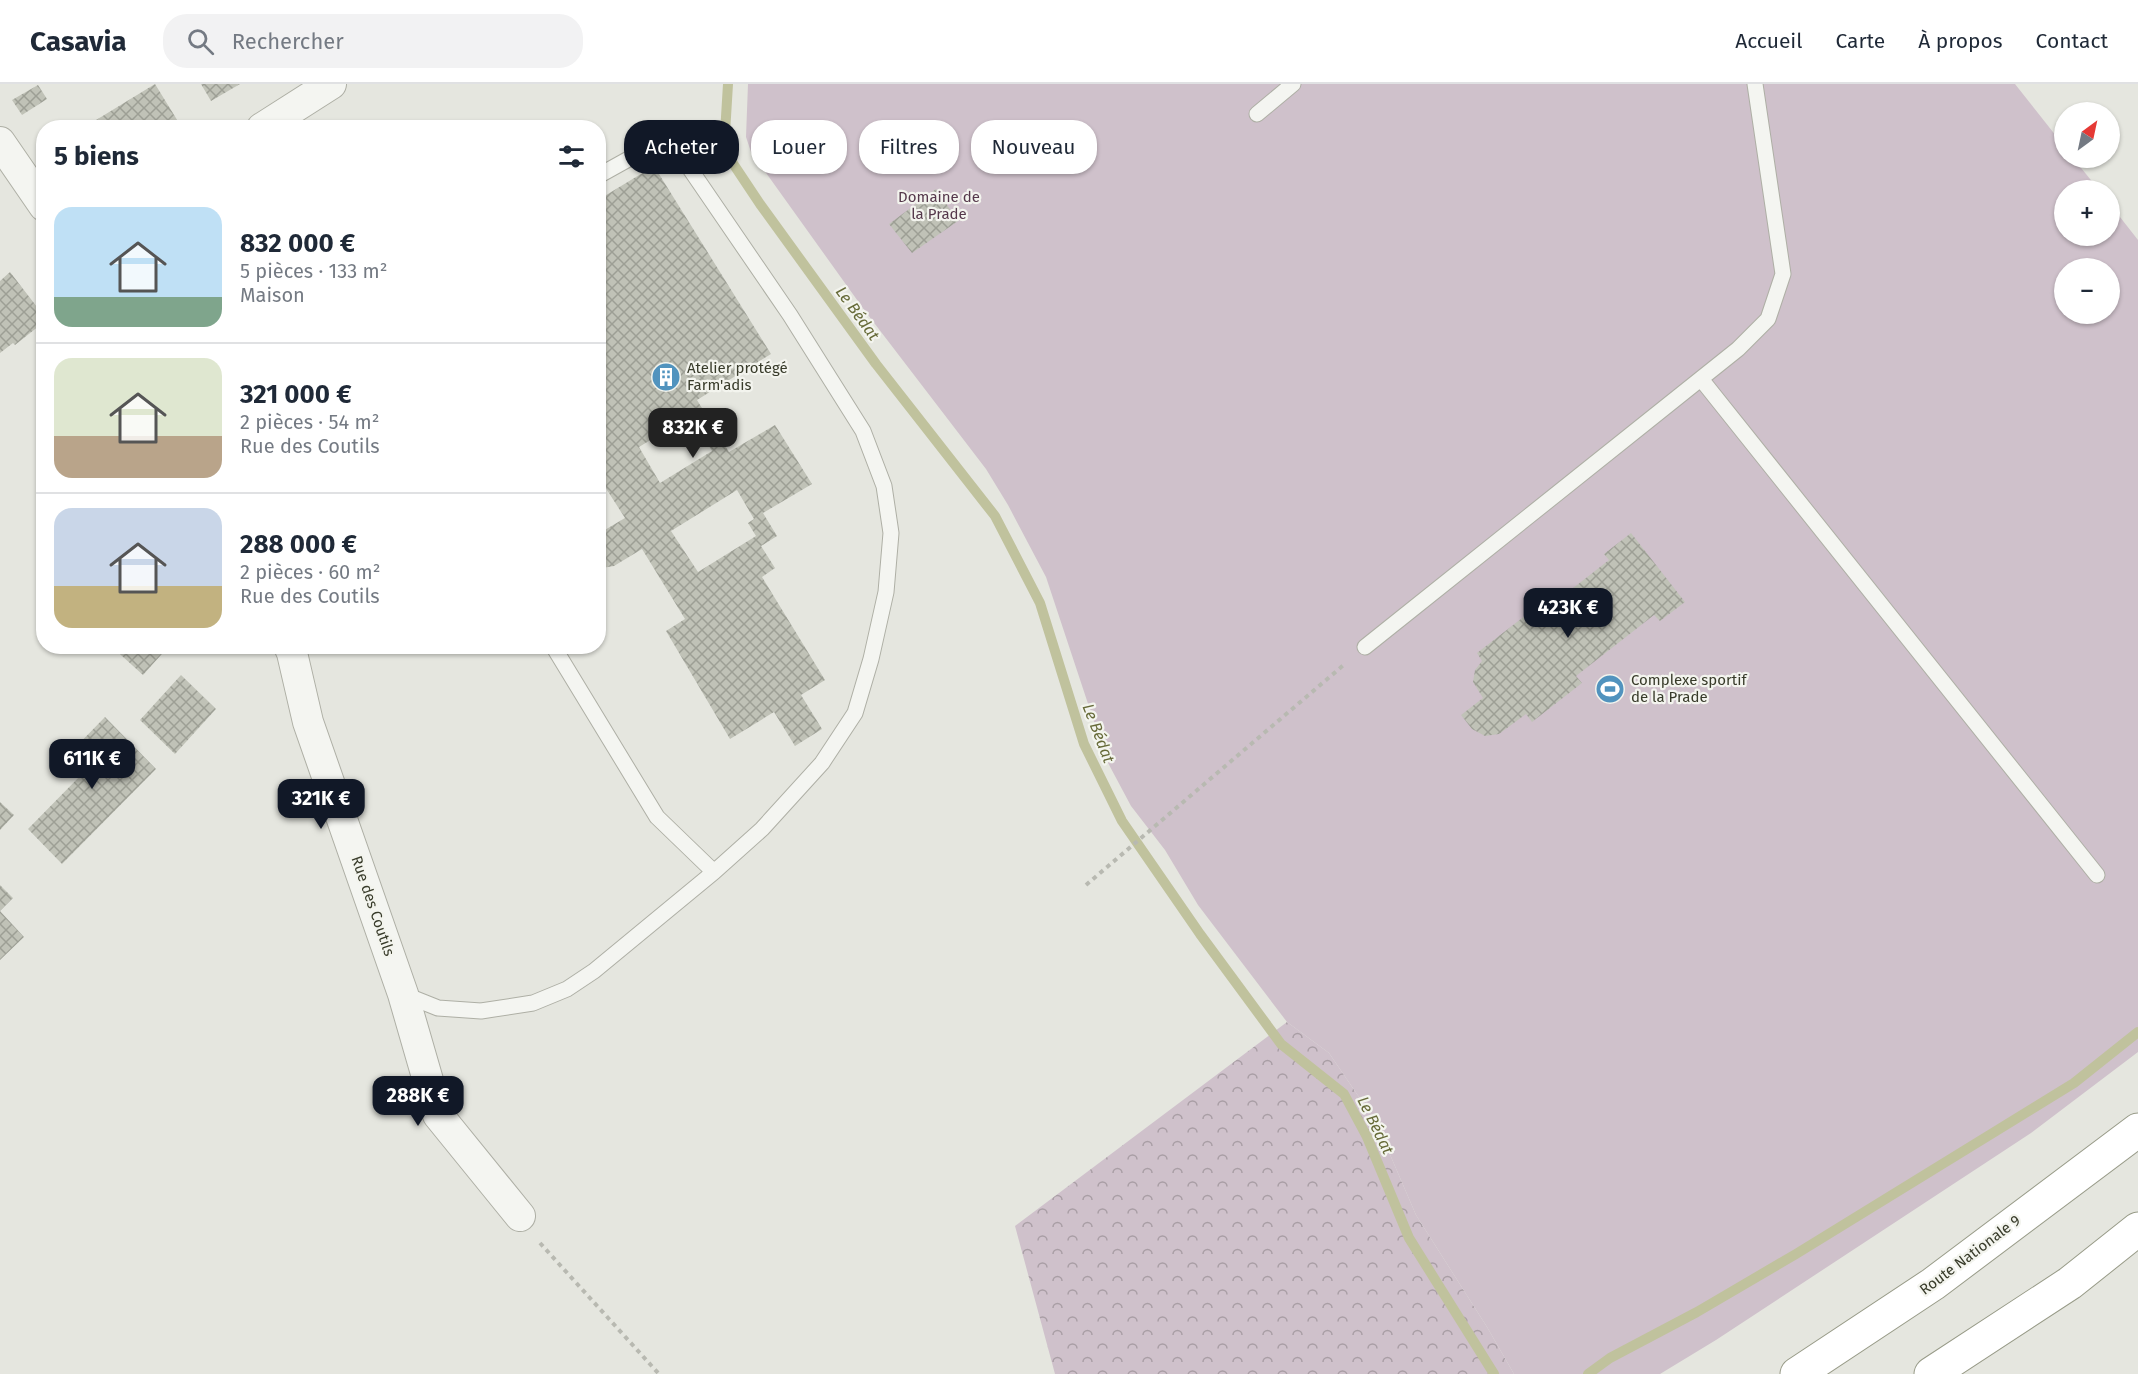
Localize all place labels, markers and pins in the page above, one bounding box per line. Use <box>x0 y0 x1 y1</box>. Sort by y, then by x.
place label: Atelier protégé Farm'adis <box>687 359 788 394</box>
building icon: Atelier protégé Farm'adis <box>650 361 682 393</box>
pin: 832K € <box>644 408 742 459</box>
pin: 423K € <box>1519 588 1617 639</box>
place label: Complexe sportif de la Prade <box>1631 671 1747 706</box>
sports icon: Complexe sportif de la Prade <box>1594 673 1626 705</box>
pin: 611K € <box>43 739 141 790</box>
pin: 321K € <box>272 779 370 830</box>
pin: 288K € <box>369 1076 467 1127</box>

